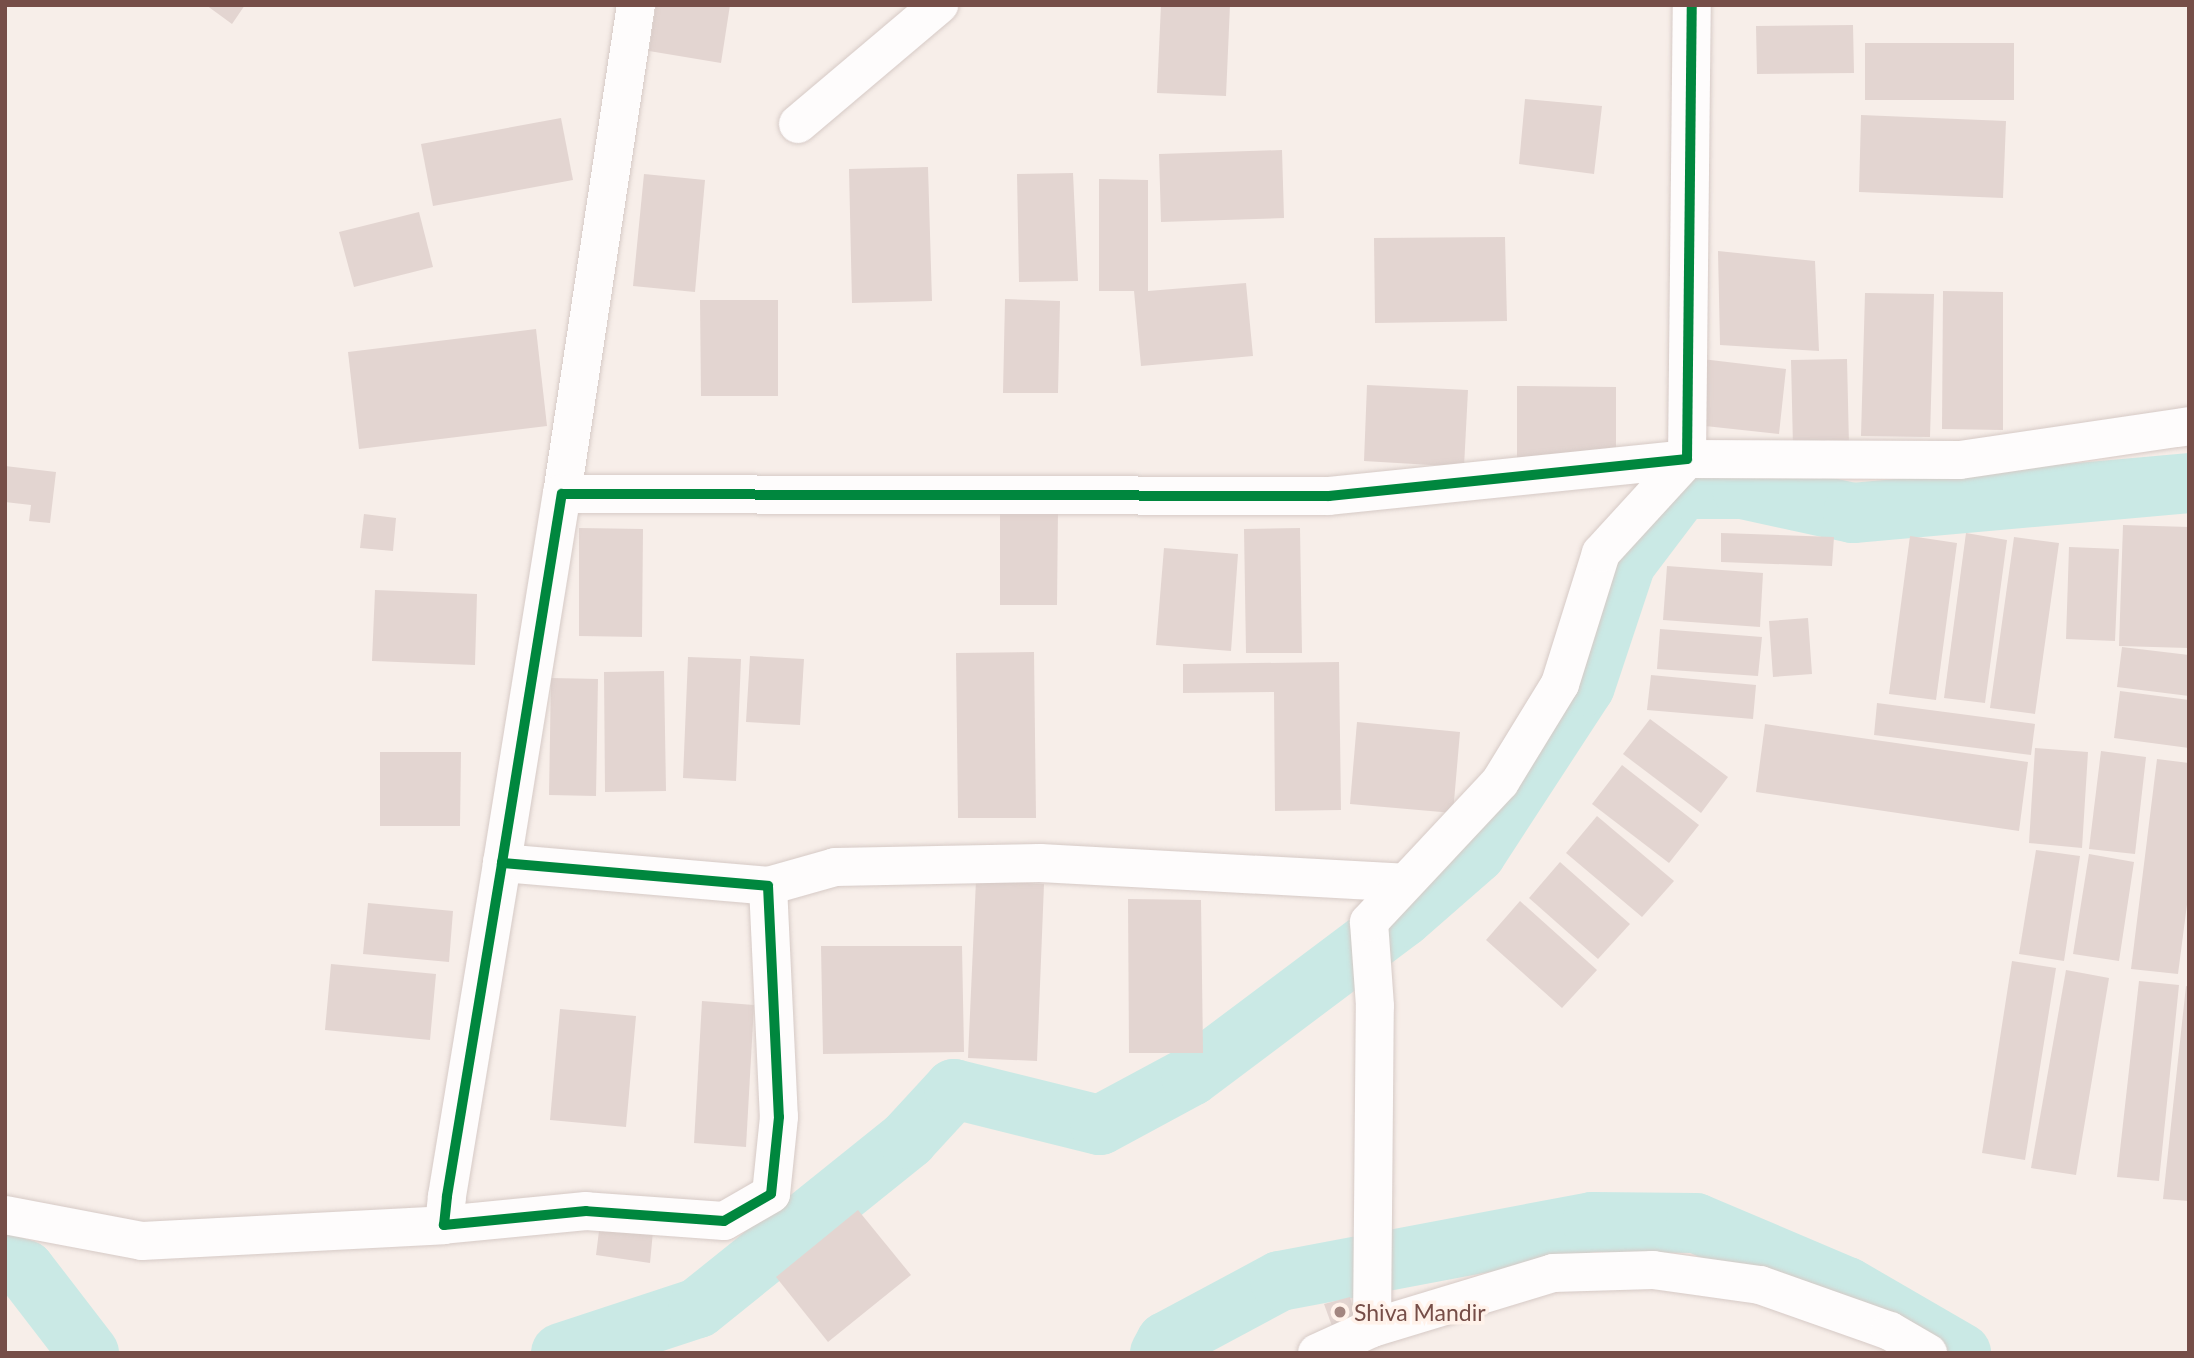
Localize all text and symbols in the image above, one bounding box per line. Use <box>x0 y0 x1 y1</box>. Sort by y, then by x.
place label: Shiva Mandir <box>1354 1298 1486 1326</box>
marker: Shiva Mandir <box>1332 1304 1348 1320</box>

